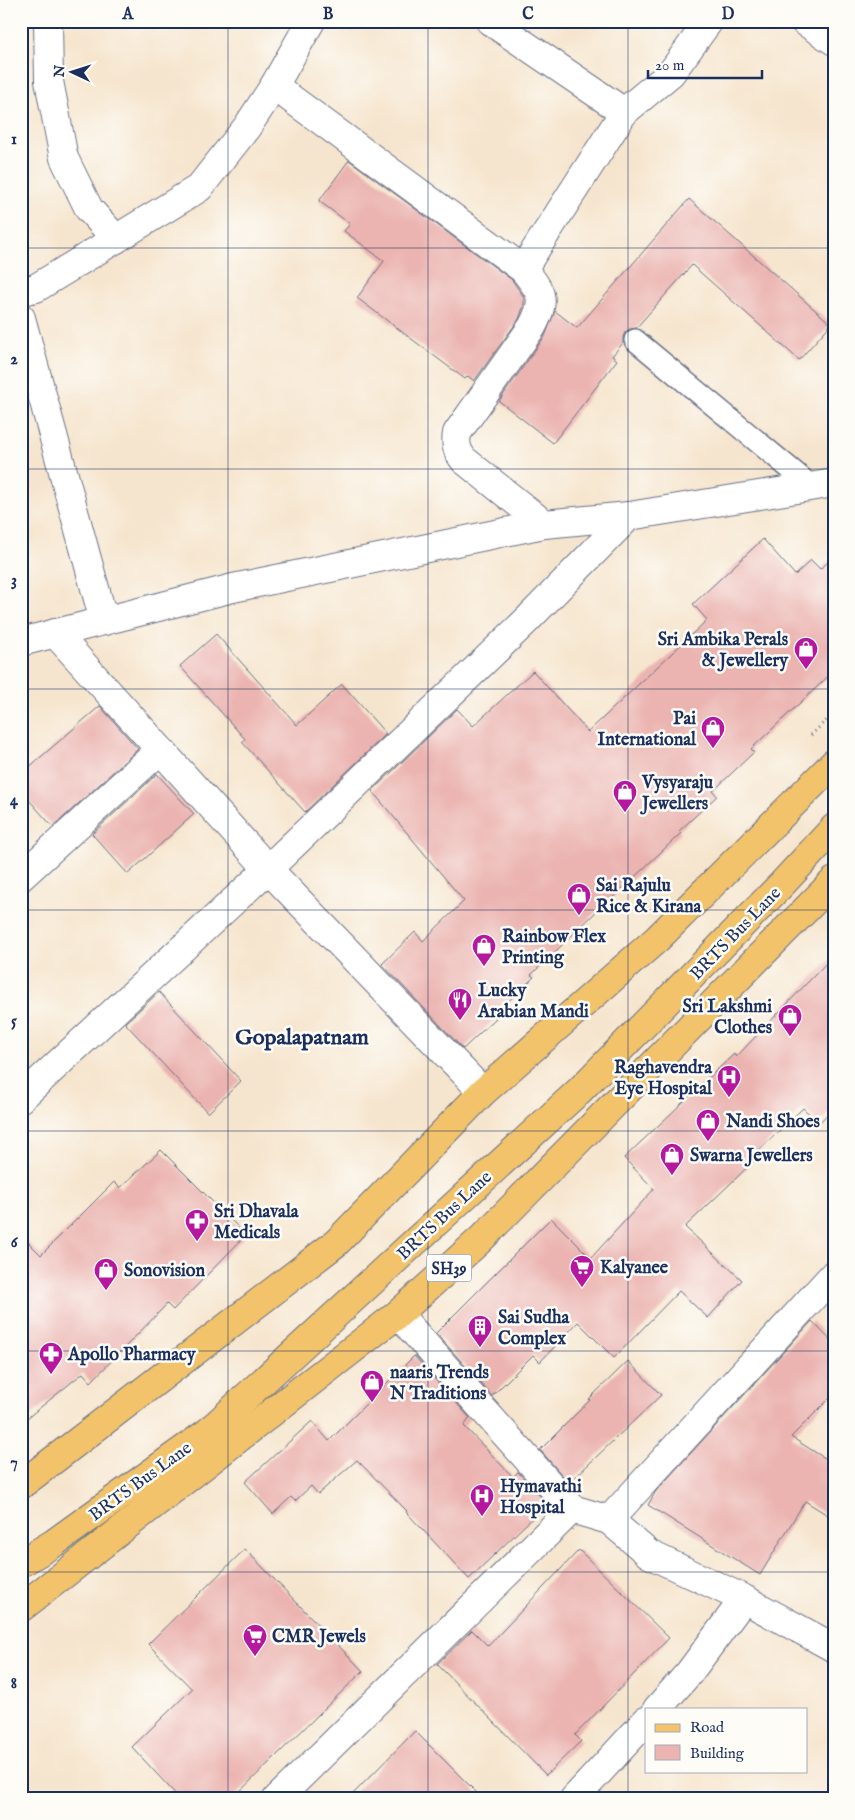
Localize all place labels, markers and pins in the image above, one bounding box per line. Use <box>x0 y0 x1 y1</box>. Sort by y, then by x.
place label: Sri Ambika Perals & Jewellery <box>658 629 789 673</box>
shop icon: Sri Ambika Perals & Jewellery <box>793 636 819 670</box>
place label: Pai International <box>597 708 697 752</box>
shop icon: Pai International <box>700 715 726 749</box>
place label: Vysyaraju Jewellers <box>640 772 714 816</box>
shop icon: Vysyaraju Jewellers <box>612 779 638 813</box>
place label: Sai Rajulu Rice & Kirana <box>596 875 703 919</box>
shop icon: Sai Rajulu Rice & Kirana <box>566 882 592 916</box>
place label: Rainbow Flex Printing <box>502 926 606 970</box>
shop icon: Rainbow Flex Printing <box>471 933 497 967</box>
place label: Lucky Arabian Mandi <box>477 980 589 1024</box>
restaurant icon: Lucky Arabian Mandi <box>447 987 473 1021</box>
place label: Sri Lakshmi Clothes <box>683 996 773 1040</box>
shop icon: Sri Lakshmi Clothes <box>777 1003 803 1037</box>
place label: Raghavendra Eye Hospital <box>614 1057 713 1101</box>
hospital icon: Raghavendra Eye Hospital <box>716 1064 742 1098</box>
shop icon: Nandi Shoes <box>695 1108 721 1142</box>
place label: Nandi Shoes <box>725 1111 820 1134</box>
shop icon: Swarna Jewellers <box>659 1142 685 1176</box>
place label: Swarna Jewellers <box>690 1145 813 1168</box>
place label: Sri Dhavala Medicals <box>214 1201 300 1245</box>
pharmacy icon: Sri Dhavala Medicals <box>184 1208 210 1242</box>
supermarket icon: Kalyanee <box>569 1254 595 1288</box>
shop icon: Sonovision <box>93 1257 119 1291</box>
place label: Kalyanee <box>600 1257 669 1280</box>
place label: Sonovision <box>124 1260 205 1283</box>
place label: Sai Sudha Complex <box>498 1307 570 1351</box>
building icon: Sai Sudha Complex <box>467 1314 493 1348</box>
pharmacy icon: Apollo Pharmacy <box>38 1341 64 1375</box>
place label: Apollo Pharmacy <box>67 1344 197 1367</box>
place label: naaris Trends N Traditions <box>389 1362 490 1406</box>
shop icon: naaris Trends N Traditions <box>359 1369 385 1403</box>
place label: Hymavathi Hospital <box>500 1476 582 1520</box>
hospital icon: Hymavathi Hospital <box>469 1483 495 1517</box>
supermarket icon: CMR Jewels <box>242 1623 268 1657</box>
place label: CMR Jewels <box>272 1626 366 1649</box>

